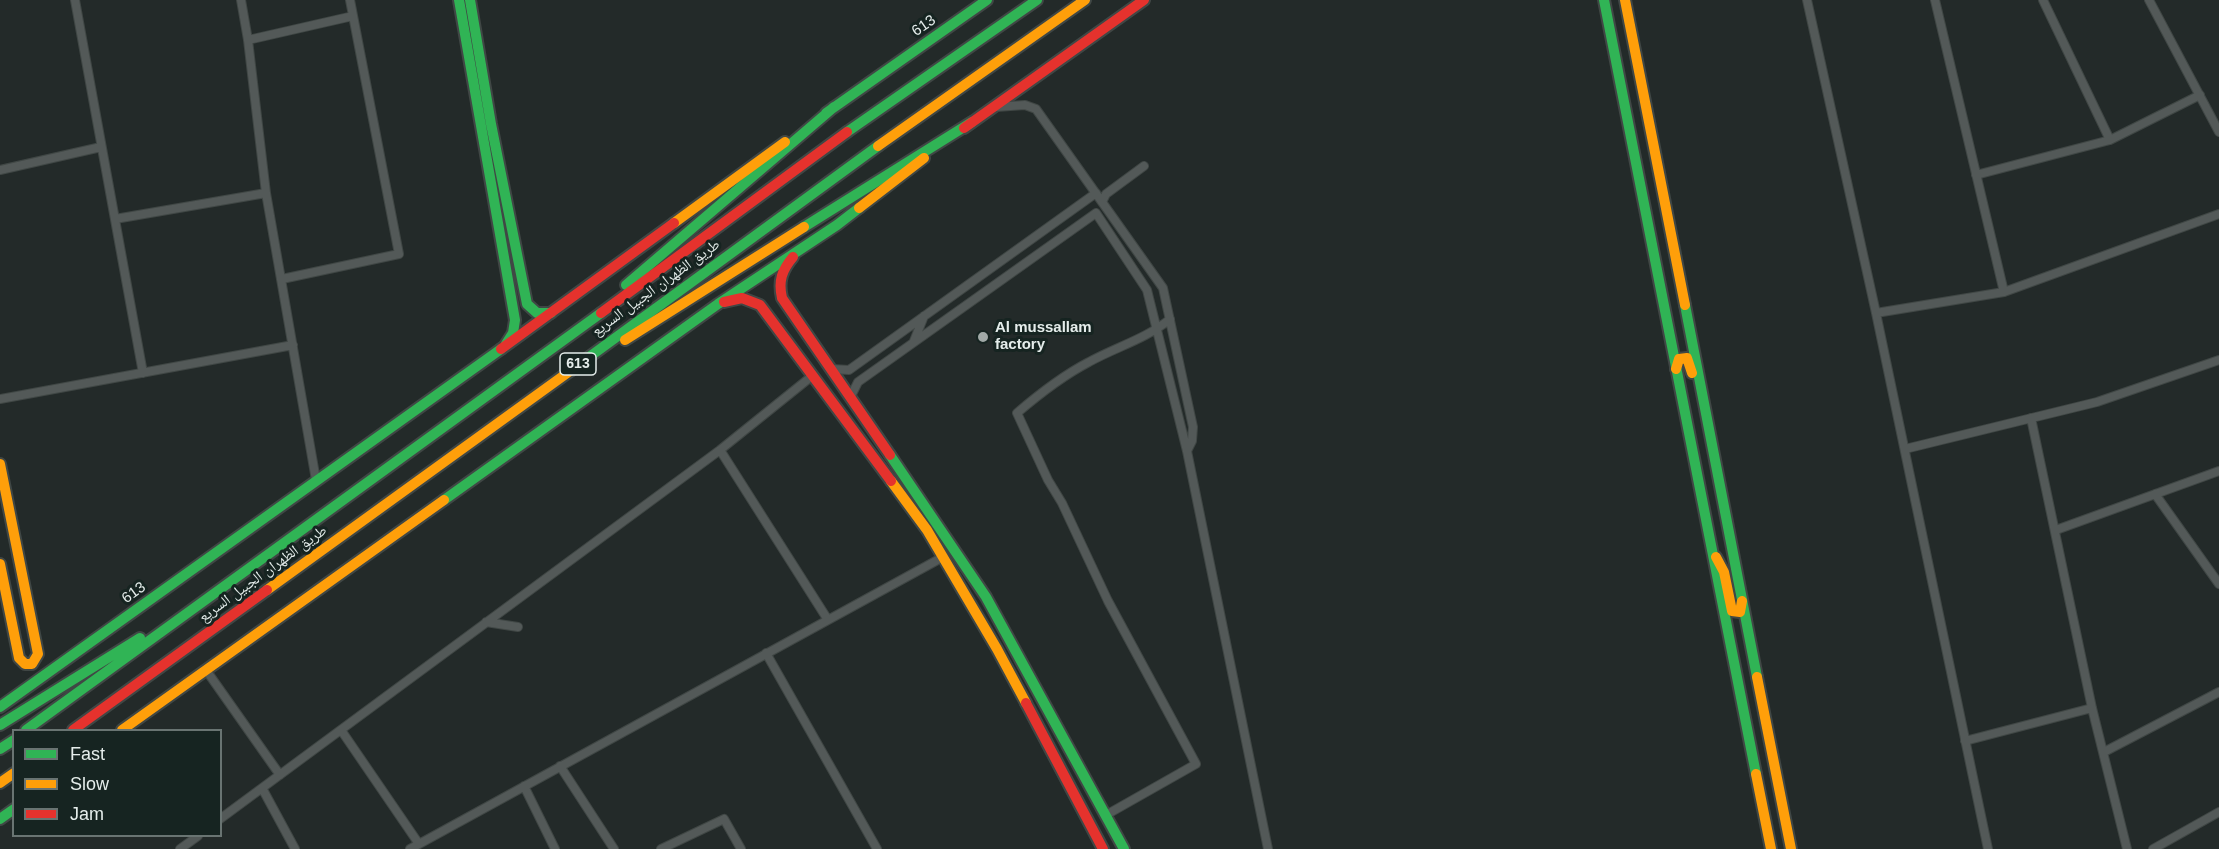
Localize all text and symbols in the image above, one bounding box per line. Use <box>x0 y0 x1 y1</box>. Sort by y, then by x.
street label: 613 <box>909 11 939 41</box>
street label: طريق الظهران الجبيل السريع <box>588 235 724 341</box>
place label: Al mussallam factory <box>995 319 1092 354</box>
marker: Al mussallam factory <box>976 330 990 344</box>
road number: 613 <box>560 353 596 375</box>
street label: طريق الظهران الجبيل السريع <box>195 521 331 627</box>
street label: 613 <box>119 578 149 608</box>
legend <box>12 729 222 837</box>
text: Fast <box>70 744 105 764</box>
text: Slow <box>70 774 109 794</box>
text: Jam <box>70 804 104 824</box>

